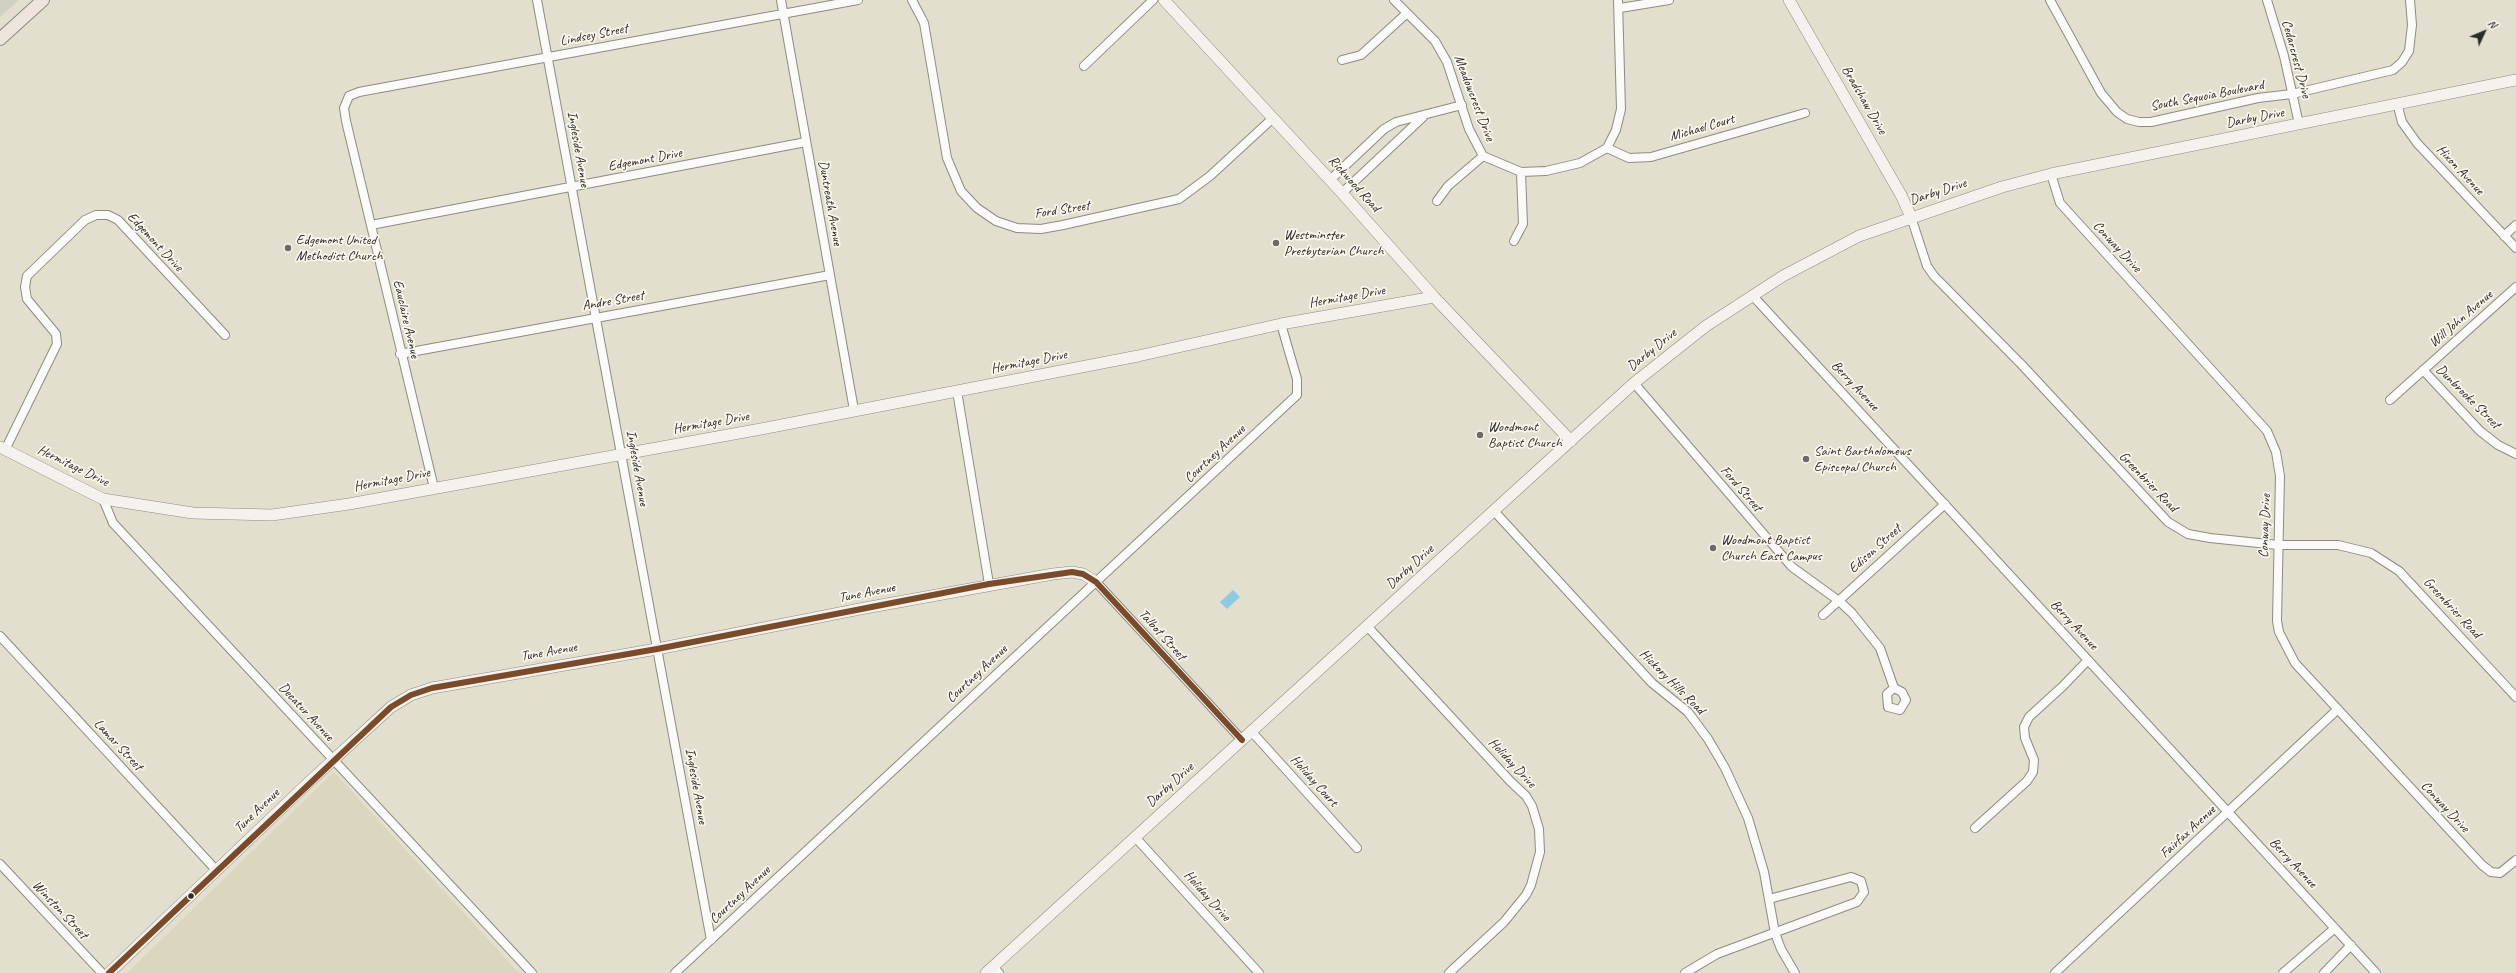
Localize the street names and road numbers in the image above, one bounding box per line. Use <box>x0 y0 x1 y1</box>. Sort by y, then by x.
street label: Cedarcrest Drive <box>2278 18 2314 100</box>
street label: Lindsey Street <box>559 20 629 50</box>
street label: Meadowcrest Drive <box>1450 53 1498 143</box>
street label: Bradshaw Drive <box>1838 63 1890 137</box>
street label: South Sequoia Boulevard <box>2149 77 2265 115</box>
street label: Darby Drive <box>2225 104 2285 132</box>
street label: Ingleside Avenue <box>563 110 593 188</box>
street label: Michael Court <box>1668 111 1736 145</box>
street label: Hixon Avenue <box>2433 142 2487 198</box>
street label: Edgemont Drive <box>607 145 683 175</box>
street label: Rickwood Road <box>1324 152 1384 216</box>
street label: Duntreath Avenue <box>814 159 846 247</box>
street label: Darby Drive <box>1908 175 1968 209</box>
street label: Ford Street <box>1033 197 1091 223</box>
street label: Edgemont Drive <box>123 209 187 275</box>
street label: Conway Drive <box>2089 218 2145 276</box>
street label: Eauclaire Avenue <box>389 278 423 360</box>
street label: Hermitage Drive <box>1308 282 1386 312</box>
street label: Andre Street <box>581 287 645 315</box>
street label: Will John Avenue <box>2426 287 2496 351</box>
street label: Darby Drive <box>1624 325 1680 375</box>
street label: Hermitage Drive <box>990 346 1068 378</box>
street label: Berry Avenue <box>1828 358 1882 414</box>
street label: Dunbrooke Street <box>2432 361 2504 433</box>
street label: Hermitage Drive <box>672 408 750 438</box>
street label: Courtney Avenue <box>1181 421 1249 487</box>
street label: Ingleside Avenue <box>622 429 652 507</box>
street label: Hermitage Drive <box>35 442 111 490</box>
street label: Greenbrier Road <box>2115 448 2181 516</box>
street label: Ford Street <box>1716 463 1766 515</box>
street label: Hermitage Drive <box>353 464 431 496</box>
street label: Conway Drive <box>2255 494 2275 558</box>
street label: Edison Street <box>1845 521 1905 577</box>
street label: Darby Drive <box>1383 541 1437 593</box>
street label: Greenbrier Road <box>2419 574 2485 642</box>
street label: Tune Avenue <box>838 579 896 607</box>
street label: Berry Avenue <box>2047 597 2101 653</box>
street label: Talbot Street <box>1135 606 1189 664</box>
street label: Tune Avenue <box>520 639 578 665</box>
street label: Courtney Avenue <box>943 641 1011 707</box>
street label: Hickory Hills Road <box>1636 646 1708 718</box>
street label: Decatur Avenue <box>275 679 337 745</box>
street label: Lamar Street <box>90 716 146 774</box>
street label: Holiday Drive <box>1485 734 1539 792</box>
street label: Ingleside Avenue <box>681 747 711 825</box>
street label: Holiday Court <box>1286 752 1342 810</box>
street label: Darby Drive <box>1143 759 1197 811</box>
street label: Conway Drive <box>2417 778 2473 836</box>
street label: Tune Avenue <box>231 785 283 837</box>
street label: Fairfax Avenue <box>2157 802 2219 862</box>
street label: Berry Avenue <box>2266 835 2320 891</box>
street label: Courtney Avenue <box>706 862 774 928</box>
street label: Holiday Drive <box>1180 867 1234 925</box>
street label: Winston Street <box>29 877 91 943</box>

